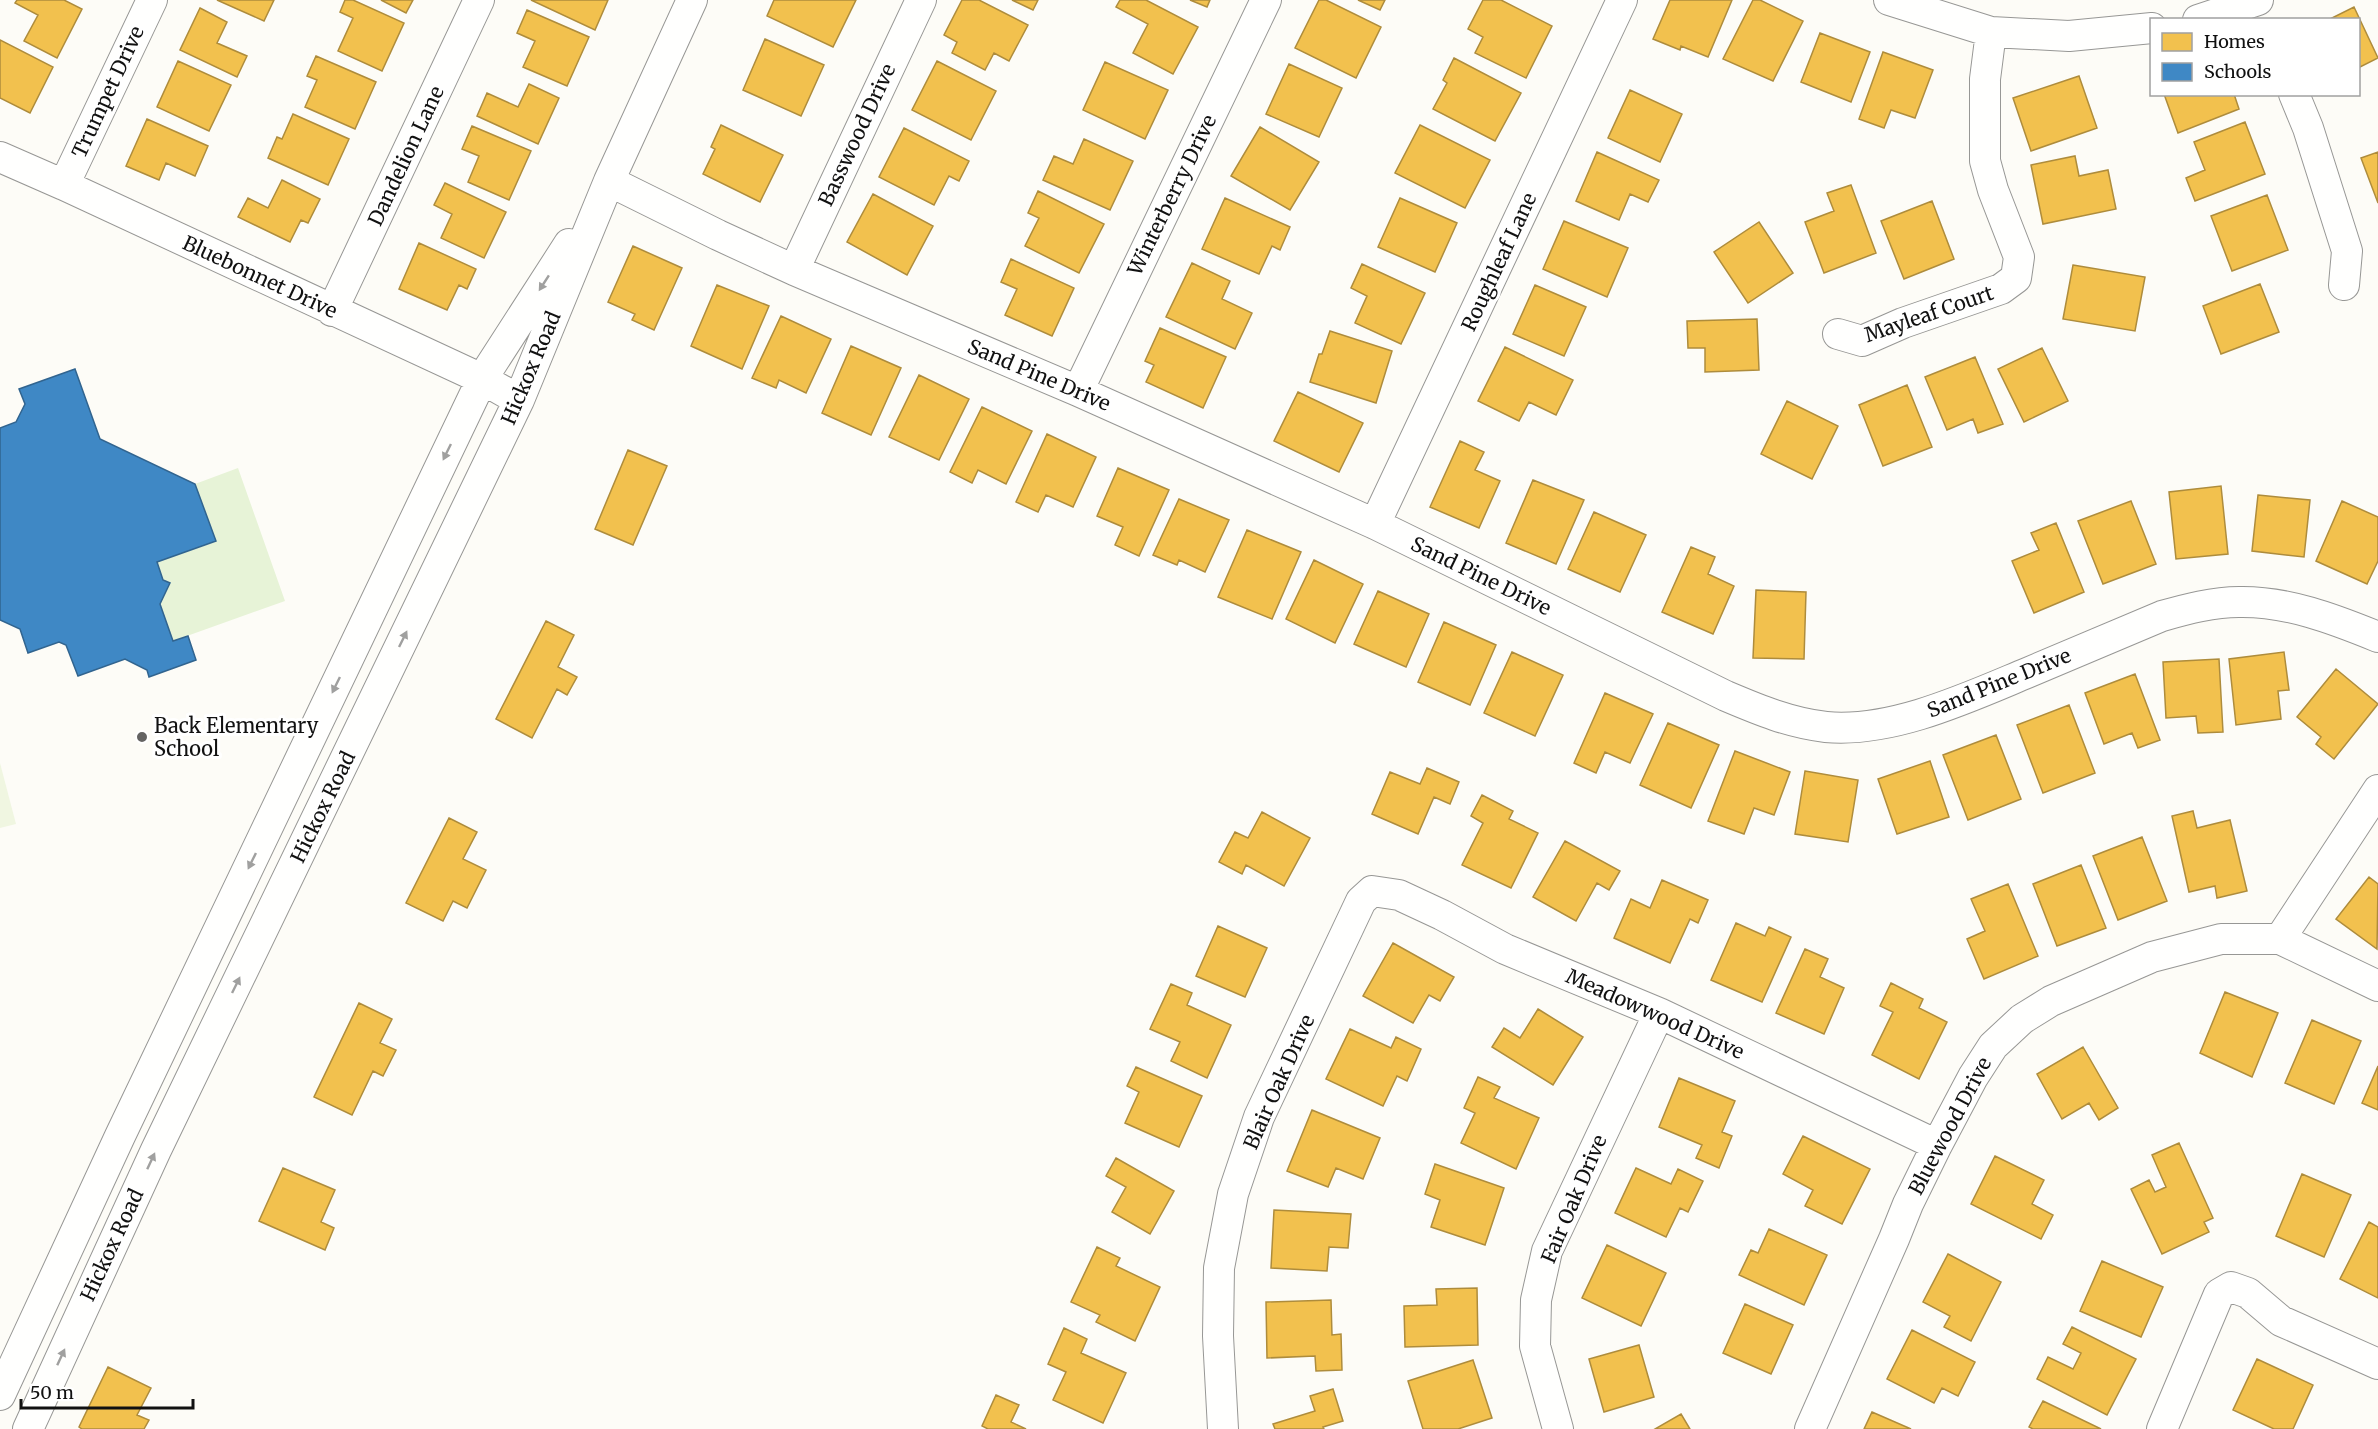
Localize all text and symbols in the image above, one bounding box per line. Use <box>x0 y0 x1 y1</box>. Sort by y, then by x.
legend <box>2150 18 2360 96</box>
street label: Trumpet Drive <box>66 22 149 162</box>
text: Homes <box>2204 30 2265 53</box>
street label: Basswood Drive <box>813 60 900 210</box>
text: Schools <box>2204 60 2272 83</box>
street label: Dandelion Lane <box>362 82 449 230</box>
street label: Winterberry Drive <box>1121 110 1221 280</box>
street label: Roughleaf Lane <box>1456 189 1542 335</box>
street label: Bluebonnet Drive <box>179 230 341 323</box>
one-way arrow <box>538 275 549 292</box>
street label: Mayleaf Court <box>1861 280 1997 347</box>
street label: Hickox Road <box>495 307 566 428</box>
street label: Sand Pine Drive <box>964 333 1114 416</box>
one-way arrow <box>442 444 451 461</box>
street label: Sand Pine Drive <box>1407 531 1555 620</box>
one-way arrow <box>399 631 408 648</box>
street label: Sand Pine Drive <box>1923 642 2074 723</box>
one-way arrow <box>331 677 340 694</box>
place label: Back Elementary School <box>154 713 319 761</box>
marker: Back Elementary School <box>135 730 149 744</box>
street label: Hickox Road <box>285 747 360 867</box>
one-way arrow <box>247 853 256 870</box>
street label: Meadowwood Drive <box>1562 963 1748 1064</box>
one-way arrow <box>231 976 240 993</box>
street label: Blair Oak Drive <box>1238 1010 1319 1153</box>
street label: Bluewood Drive <box>1903 1053 1996 1199</box>
street label: Fair Oak Drive <box>1535 1131 1612 1267</box>
one-way arrow <box>147 1152 156 1169</box>
street label: Hickox Road <box>75 1185 148 1305</box>
one-way arrow <box>56 1348 65 1365</box>
scale bar <box>21 1372 194 1410</box>
text: 50 m <box>30 1381 74 1404</box>

